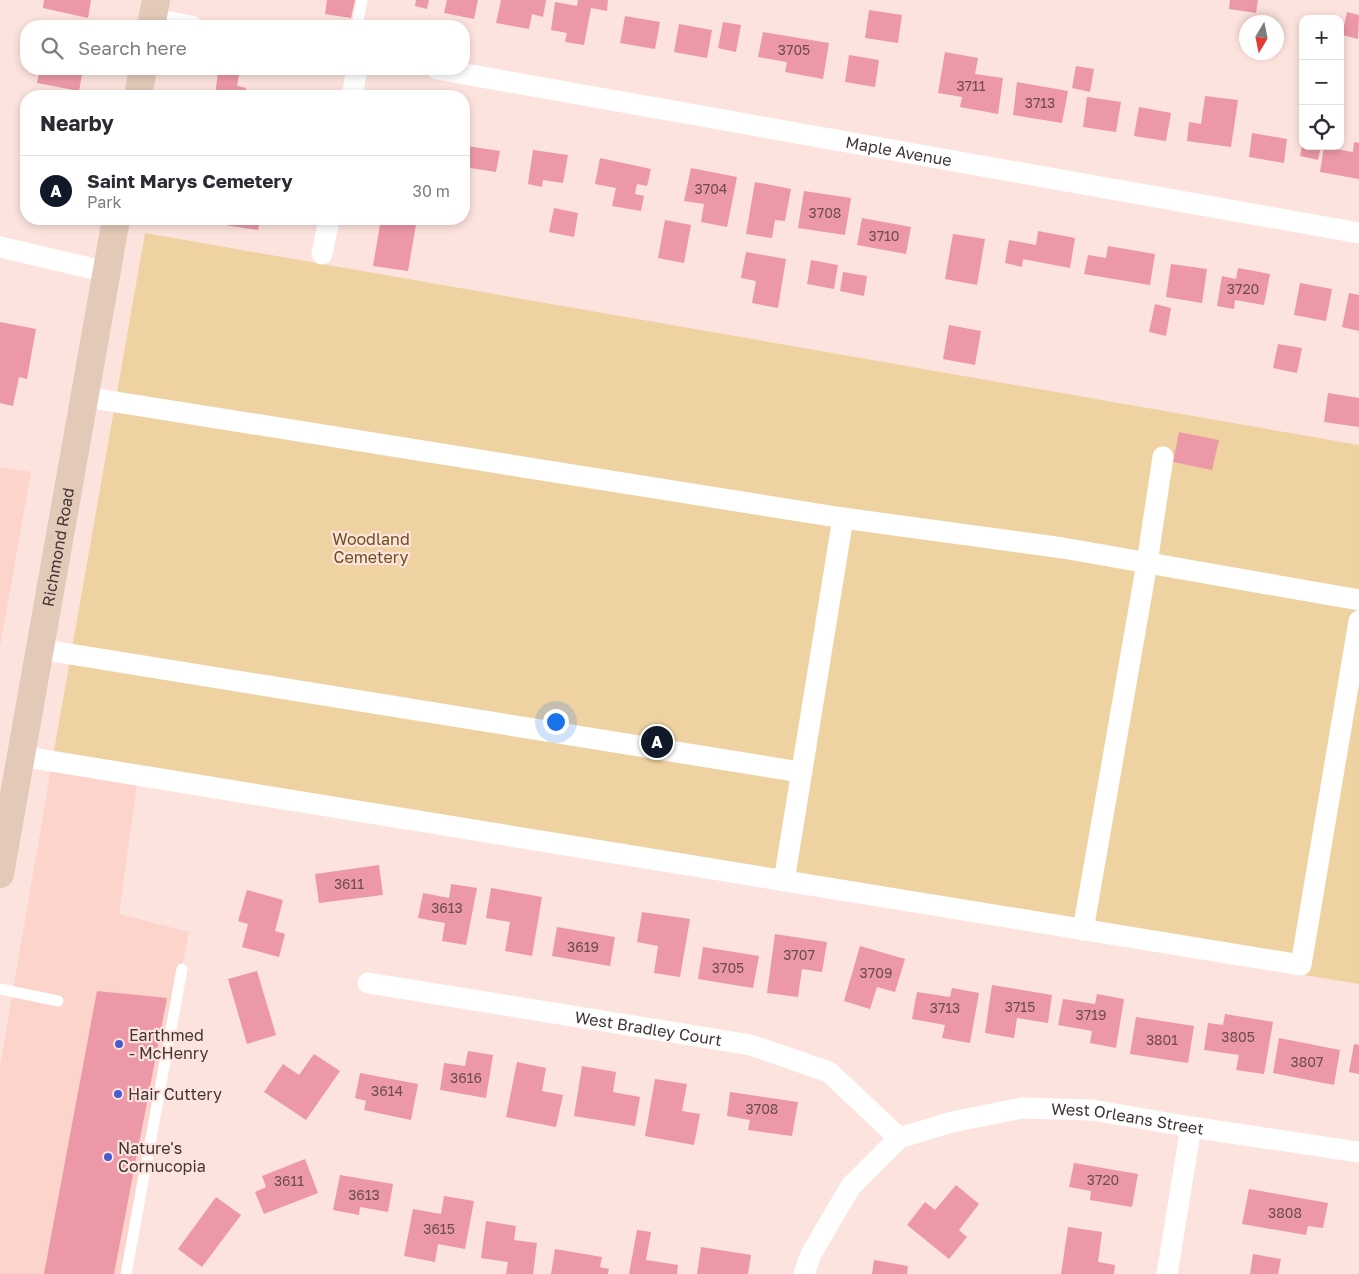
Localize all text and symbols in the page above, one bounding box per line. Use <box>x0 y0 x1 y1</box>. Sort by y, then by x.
north arrow <box>1239 15 1284 60</box>
map controls <box>1299 15 1344 150</box>
button: + <box>1299 15 1344 60</box>
search box <box>20 20 470 75</box>
icon: search <box>38 34 66 62</box>
text: Search here <box>78 36 187 59</box>
house number: 3705 <box>778 41 810 58</box>
button: − <box>1299 60 1344 105</box>
house number: 3711 <box>956 77 986 94</box>
house number: 3713 <box>1025 94 1055 111</box>
button: locate <box>1299 105 1344 150</box>
text: Nearby <box>40 110 114 136</box>
street label: Maple Avenue <box>844 132 953 170</box>
text: Saint Marys Cemetery <box>87 169 293 192</box>
house number: 3704 <box>695 180 727 197</box>
text: A <box>50 181 62 201</box>
text: 30 m <box>413 181 450 201</box>
text: Park <box>87 192 122 212</box>
house number: 3708 <box>809 204 841 221</box>
house number: 3710 <box>868 227 900 244</box>
house number: 3720 <box>1227 280 1259 297</box>
street label: Richmond Road <box>38 486 78 608</box>
park label: Woodland Cemetery <box>332 529 410 567</box>
your location <box>543 709 569 735</box>
pin: A <box>641 723 673 761</box>
house number: 3611 <box>334 875 364 892</box>
house number: 3613 <box>431 899 463 916</box>
house number: 3619 <box>567 938 599 955</box>
house number: 3707 <box>783 946 815 963</box>
house number: 3705 <box>712 959 744 976</box>
house number: 3709 <box>860 964 892 981</box>
house number: 3715 <box>1005 998 1035 1015</box>
house number: 3713 <box>930 999 960 1016</box>
house number: 3719 <box>1076 1006 1106 1023</box>
street label: West Bradley Court <box>573 1007 723 1050</box>
place label: Earthmed - McHenry <box>129 1025 209 1063</box>
house number: 3805 <box>1221 1028 1255 1045</box>
house number: 3801 <box>1146 1031 1178 1048</box>
marker: Earthmed - McHenry <box>113 1038 125 1050</box>
house number: 3807 <box>1291 1053 1323 1070</box>
house number: 3616 <box>450 1069 482 1086</box>
house number: 3614 <box>371 1082 403 1099</box>
place label: Hair Cuttery <box>128 1084 222 1104</box>
marker: Hair Cuttery <box>112 1088 124 1100</box>
street label: West Orleans Street <box>1051 1099 1205 1139</box>
house number: 3708 <box>746 1100 778 1117</box>
place label: Nature's Cornucopia <box>118 1138 206 1176</box>
marker: Nature's Cornucopia <box>102 1151 114 1163</box>
house number: 3720 <box>1087 1171 1119 1188</box>
house number: 3611 <box>274 1172 304 1189</box>
house number: 3613 <box>348 1186 380 1203</box>
house number: 3808 <box>1268 1204 1302 1221</box>
house number: 3615 <box>423 1220 455 1237</box>

